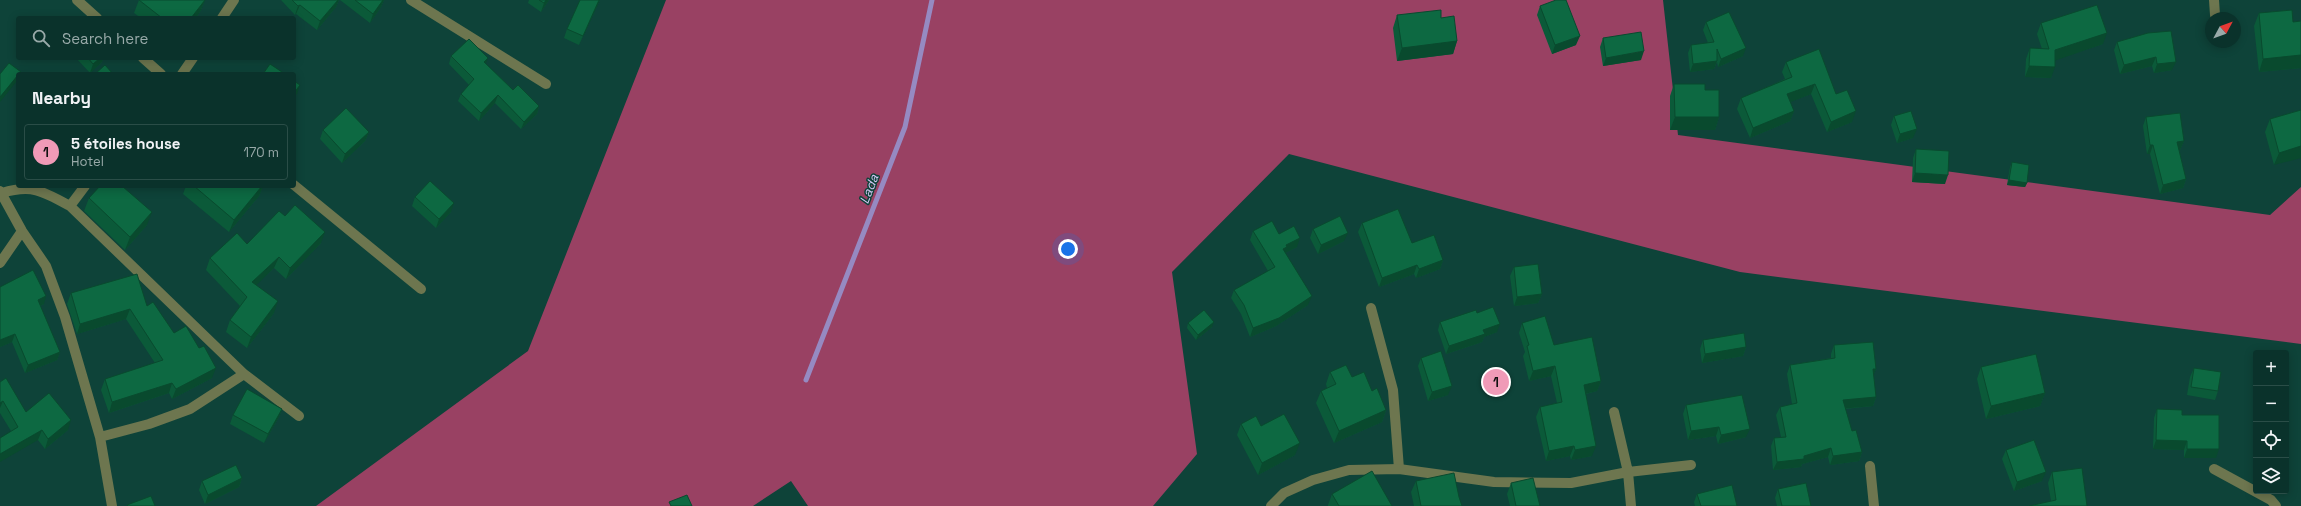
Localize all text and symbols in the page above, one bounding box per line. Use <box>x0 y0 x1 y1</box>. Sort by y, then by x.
north arrow <box>2205 12 2241 48</box>
search box <box>16 16 296 60</box>
icon: search <box>30 27 52 49</box>
text: Search here <box>62 29 148 48</box>
text: Nearby <box>32 87 91 109</box>
text: 5 étoiles house <box>71 134 180 153</box>
text: 1 <box>43 144 49 161</box>
text: 170 m <box>243 144 279 161</box>
text: Hotel <box>71 153 104 170</box>
water label: Lada <box>856 171 883 206</box>
your location <box>1058 239 1078 259</box>
map controls <box>2253 350 2289 494</box>
button: + <box>2253 350 2289 386</box>
pin: 1 <box>1483 367 1509 397</box>
button: − <box>2253 386 2289 422</box>
button: locate <box>2253 422 2289 458</box>
button: layers <box>2253 458 2289 494</box>

